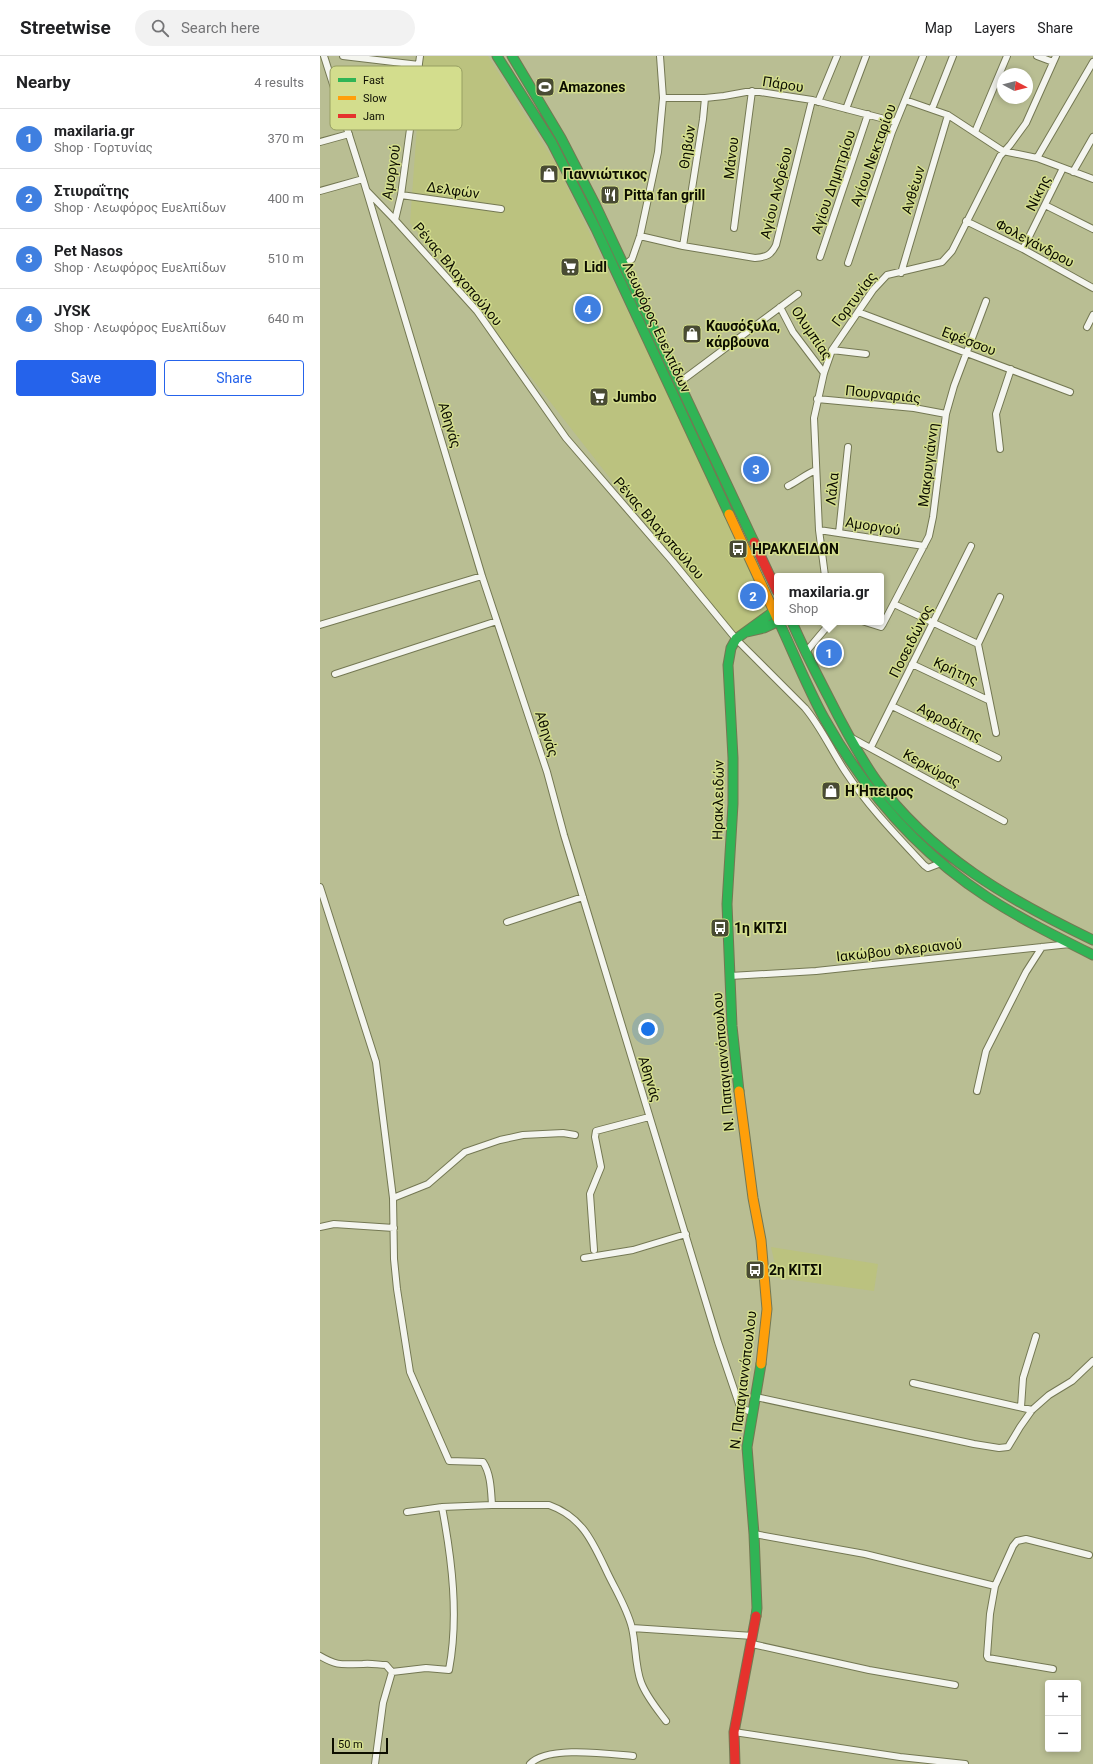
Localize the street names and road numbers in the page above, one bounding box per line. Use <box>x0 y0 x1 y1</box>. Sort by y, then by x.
street label: Πάρου <box>761 73 805 95</box>
street label: Αγίου Νεκταρίου <box>847 102 899 208</box>
street label: Θηβών <box>676 124 698 170</box>
street label: Αγίου Δημητρίου <box>808 128 858 236</box>
street label: Μάνου <box>720 136 742 180</box>
street label: Αμοργού <box>379 143 403 201</box>
street label: Αγίου Ανδρέου <box>757 145 795 241</box>
street label: Ανθέων <box>898 164 928 216</box>
street label: Νίκης <box>1023 173 1053 213</box>
street label: Δελφών <box>425 178 481 203</box>
street label: Φολεγάνδρου <box>993 216 1077 270</box>
street label: Ρένας Βλαχοπούλου <box>410 219 506 329</box>
street label: Λεωφόρος Ευελπίδων <box>619 259 695 396</box>
street label: Γορτυνίας <box>828 269 880 329</box>
street label: Ολυμπίας <box>788 303 836 363</box>
street label: Εφέσσου <box>939 323 998 360</box>
street label: Πουρναριάς <box>844 382 922 406</box>
street label: Αθηνάς <box>435 400 465 450</box>
street label: Μακρυγιάννη <box>915 422 941 508</box>
street label: Λάλα <box>822 472 842 506</box>
street label: Ρένας Βλαχοπούλου <box>610 474 708 582</box>
street label: Αμοργού <box>844 514 902 538</box>
street label: Ποσειδώνος <box>886 602 936 680</box>
street label: Κρήτης <box>931 654 981 688</box>
street label: Αφροδίτης <box>915 699 985 745</box>
street label: Αθηνάς <box>532 709 562 759</box>
street label: Κερκύρας <box>901 746 963 790</box>
street label: Ηρακλειδών <box>709 760 727 840</box>
street label: Ιακώβου Φλεριανού <box>835 935 963 965</box>
street label: Ν. Παπαγιαννόπουλου <box>709 992 737 1132</box>
street label: Αθηνάς <box>635 1054 665 1104</box>
street label: Ν. Παπαγιαννόπουλου <box>727 1310 759 1450</box>

